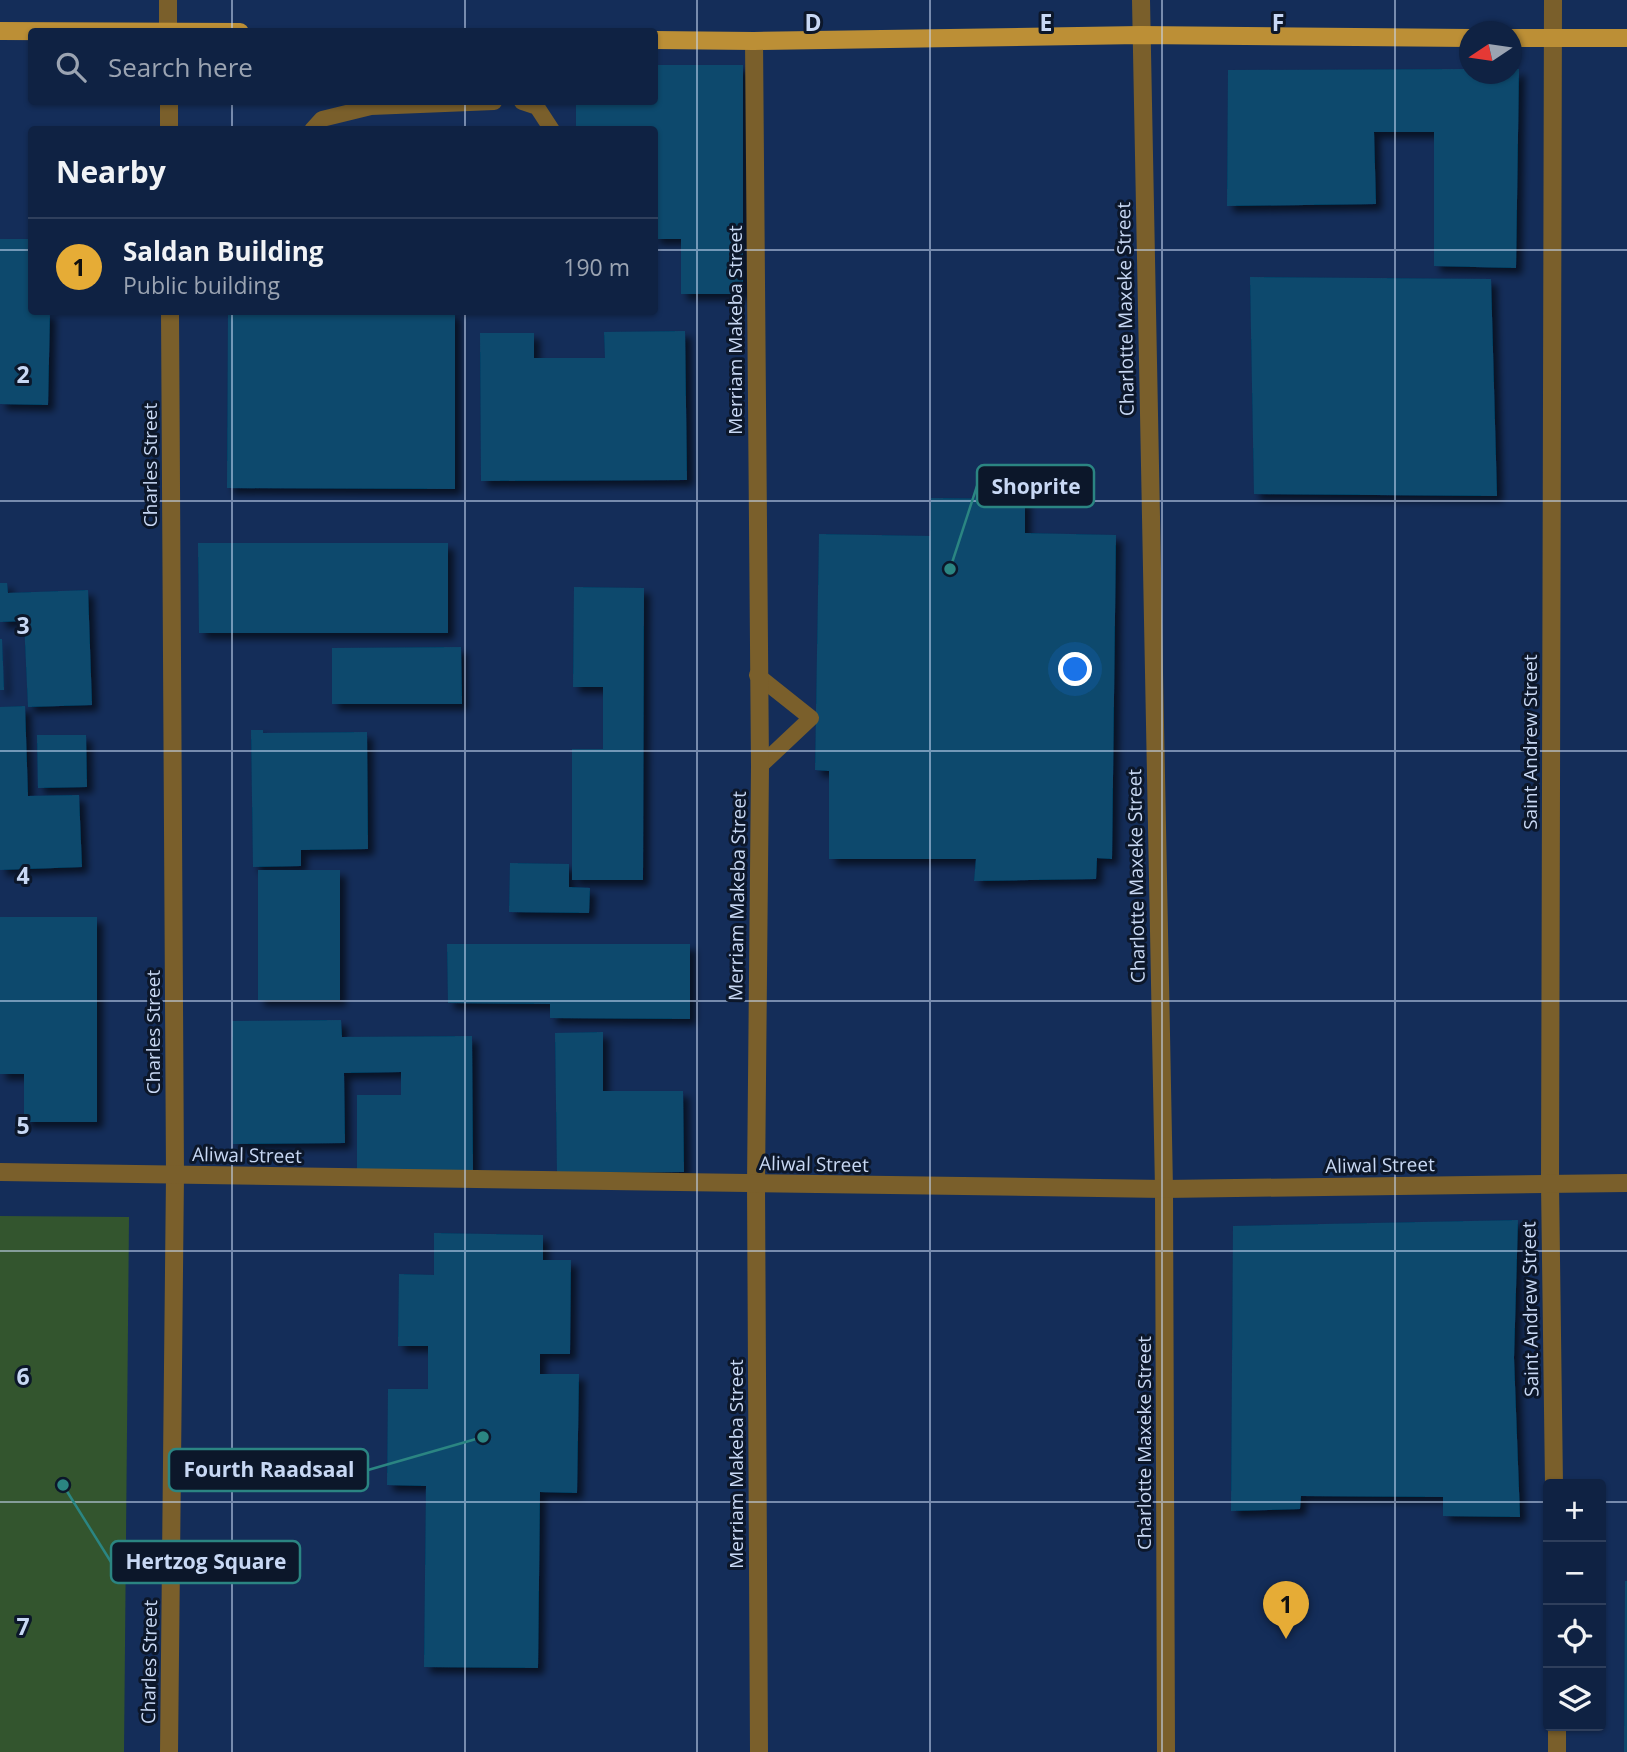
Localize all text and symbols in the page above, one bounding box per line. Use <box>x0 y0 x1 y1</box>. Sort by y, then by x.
text: D <box>804 6 822 38</box>
text: E <box>1040 6 1052 38</box>
text: F <box>1272 6 1284 38</box>
north arrow <box>1459 21 1522 84</box>
search box <box>28 28 658 105</box>
icon: search <box>52 48 90 86</box>
text: Search here <box>108 49 253 85</box>
text: Nearby <box>56 151 166 192</box>
street label: Charlotte Maxeke Street <box>1110 201 1140 416</box>
street label: Merriam Makeba Street <box>722 225 748 435</box>
text: Saldan Building <box>123 233 324 269</box>
text: 1 <box>72 251 86 283</box>
text: 190 m <box>563 251 630 283</box>
text: Public building <box>123 269 280 301</box>
text: 2 <box>16 358 30 390</box>
street label: Charles Street <box>137 403 163 527</box>
callout: Shoprite <box>977 465 1094 507</box>
text: Shoprite <box>991 472 1081 500</box>
text: 3 <box>16 609 30 641</box>
your location <box>1058 652 1092 686</box>
street label: Saint Andrew Street <box>1517 654 1543 830</box>
street label: Charlotte Maxeke Street <box>1121 768 1151 983</box>
street label: Merriam Makeba Street <box>722 791 752 1001</box>
text: 4 <box>16 859 30 891</box>
street label: Charles Street <box>140 970 166 1094</box>
text: 5 <box>16 1109 30 1141</box>
street label: Aliwal Street <box>192 1141 302 1169</box>
street label: Aliwal Street <box>759 1150 869 1178</box>
street label: Aliwal Street <box>1325 1151 1435 1179</box>
street label: Saint Andrew Street <box>1515 1221 1545 1397</box>
street label: Charlotte Maxeke Street <box>1131 1336 1157 1550</box>
street label: Merriam Makeba Street <box>723 1359 749 1569</box>
text: 6 <box>16 1360 30 1392</box>
callout: Fourth Raadsaal <box>169 1449 368 1491</box>
text: Fourth Raadsaal <box>184 1455 354 1483</box>
map controls <box>1543 1479 1606 1731</box>
button: + <box>1543 1479 1606 1542</box>
callout: Hertzog Square <box>111 1541 300 1583</box>
button: − <box>1543 1542 1606 1605</box>
text: Hertzog Square <box>126 1547 286 1575</box>
pin: 1 <box>1263 1581 1309 1639</box>
street label: Charles Street <box>135 1599 163 1724</box>
button: locate <box>1543 1605 1606 1668</box>
text: 7 <box>16 1610 30 1642</box>
button: layers <box>1543 1668 1606 1731</box>

